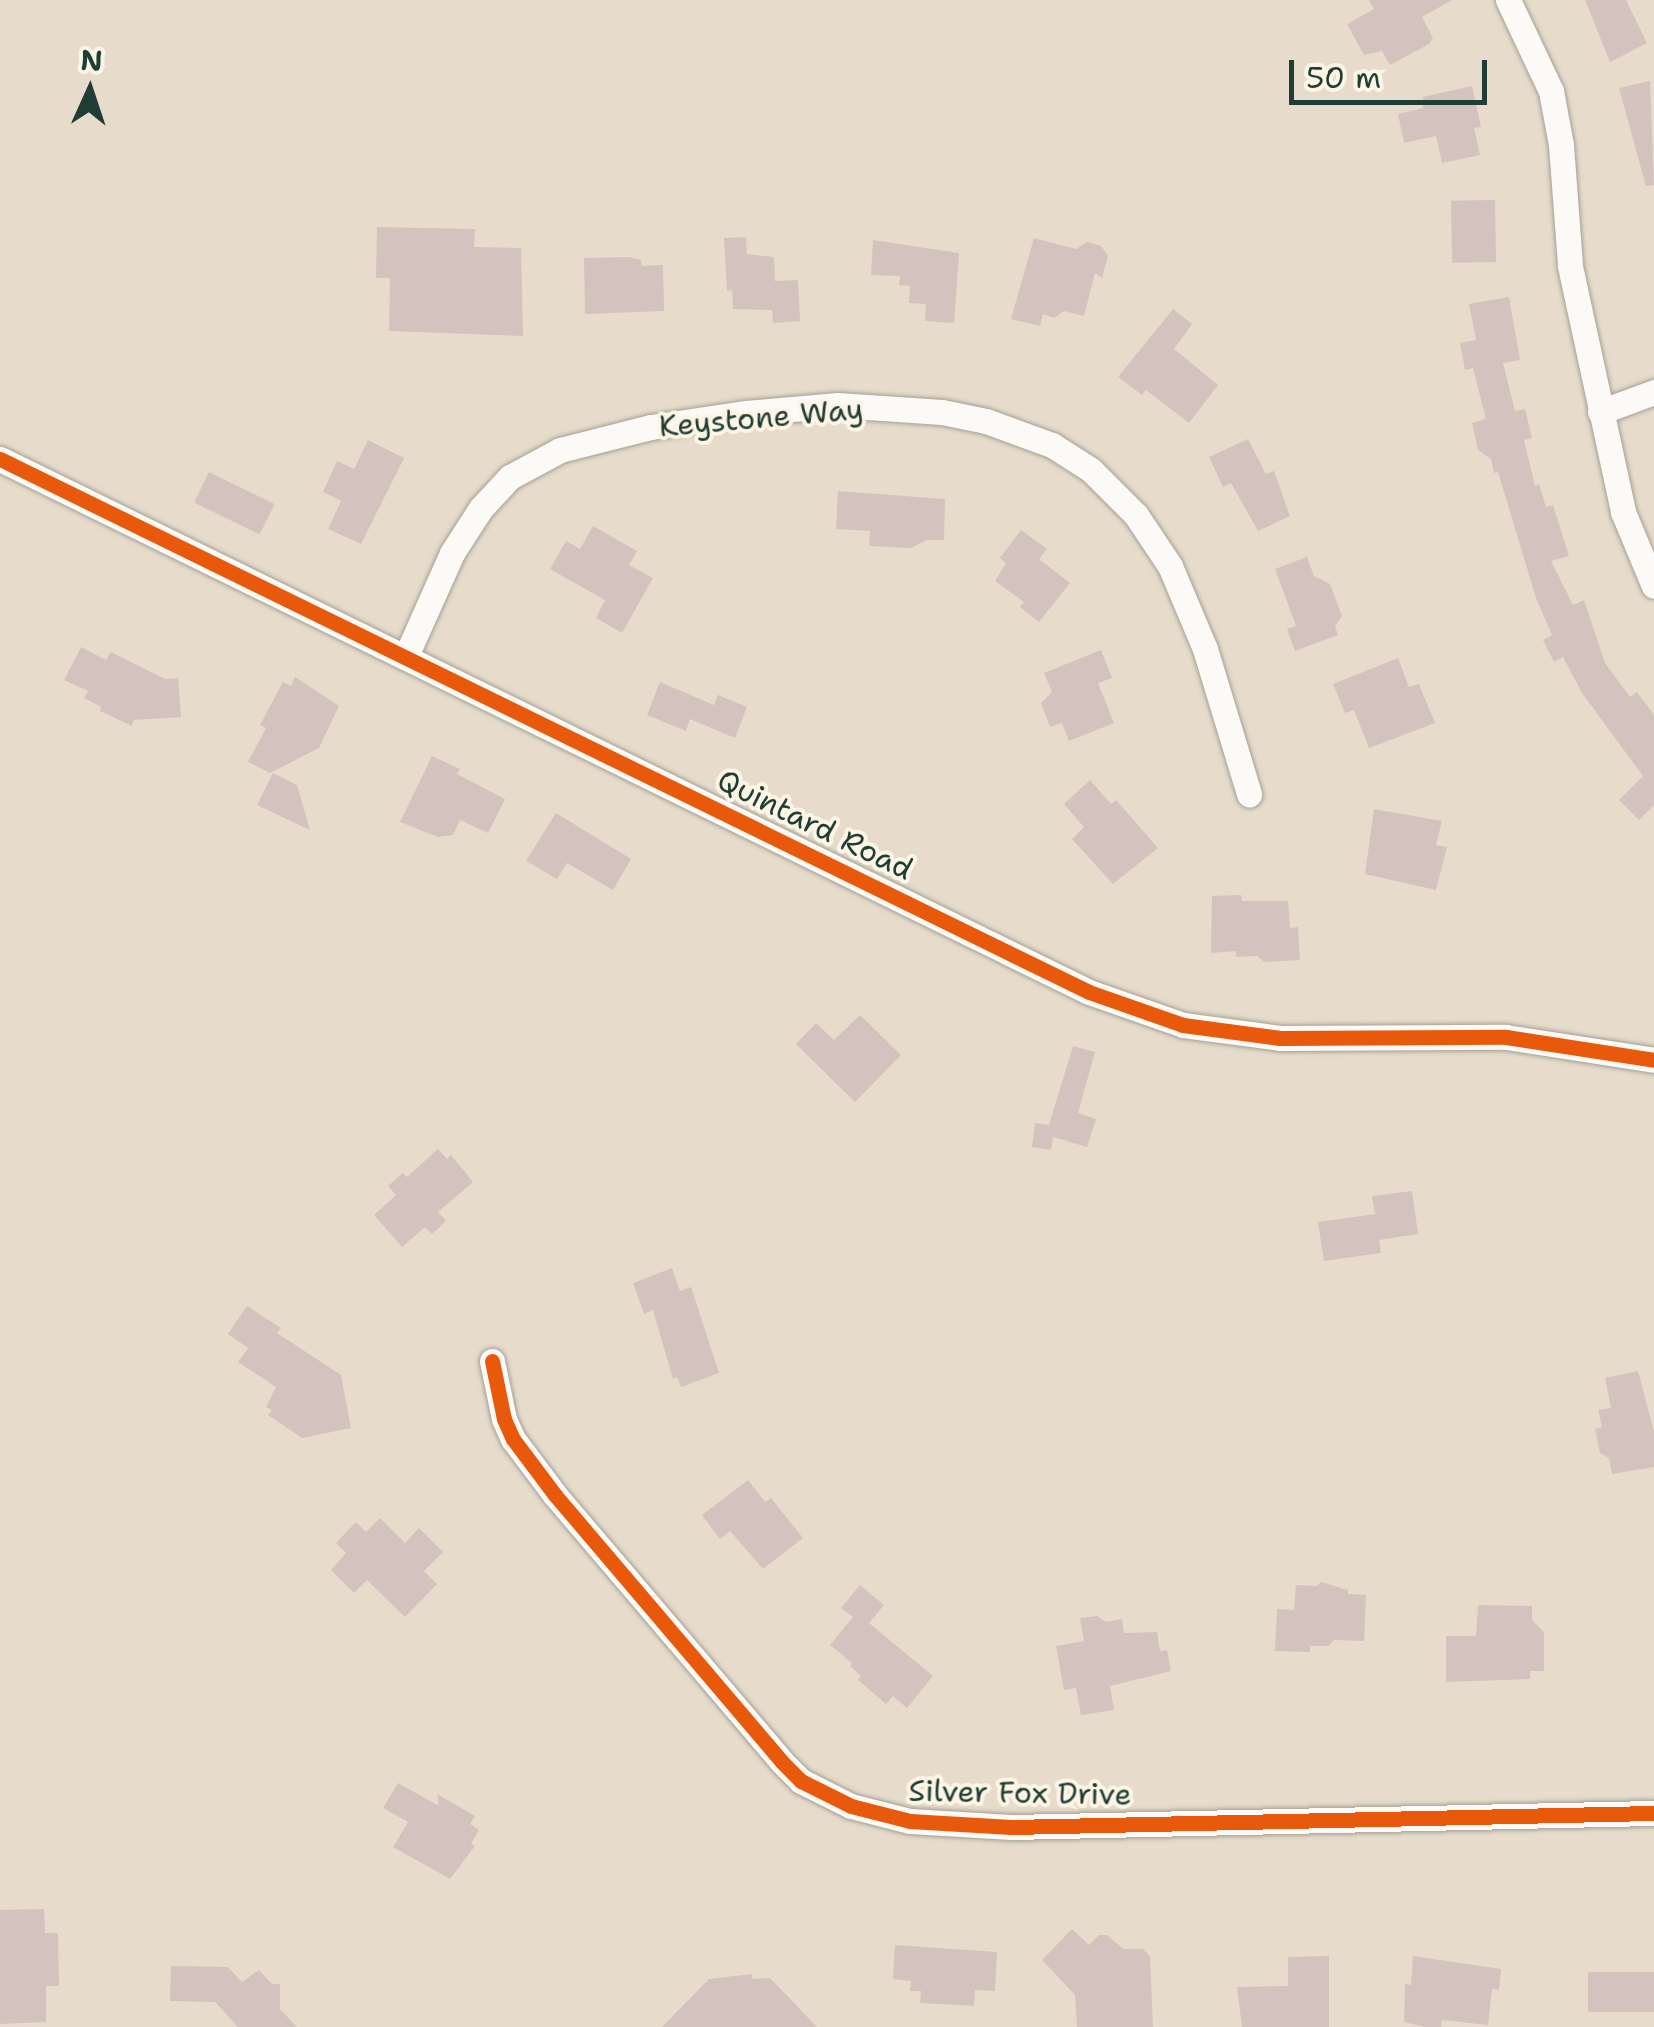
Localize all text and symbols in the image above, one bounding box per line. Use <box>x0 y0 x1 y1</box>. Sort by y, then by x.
north arrow <box>40 40 140 140</box>
text: N <box>79 40 104 80</box>
scale bar <box>1294 40 1492 102</box>
text: 50 m <box>1306 57 1381 98</box>
street label: Keystone Way <box>657 391 865 445</box>
street label: Quintard Road <box>711 762 919 888</box>
street label: Silver Fox Drive <box>908 1773 1132 1813</box>

